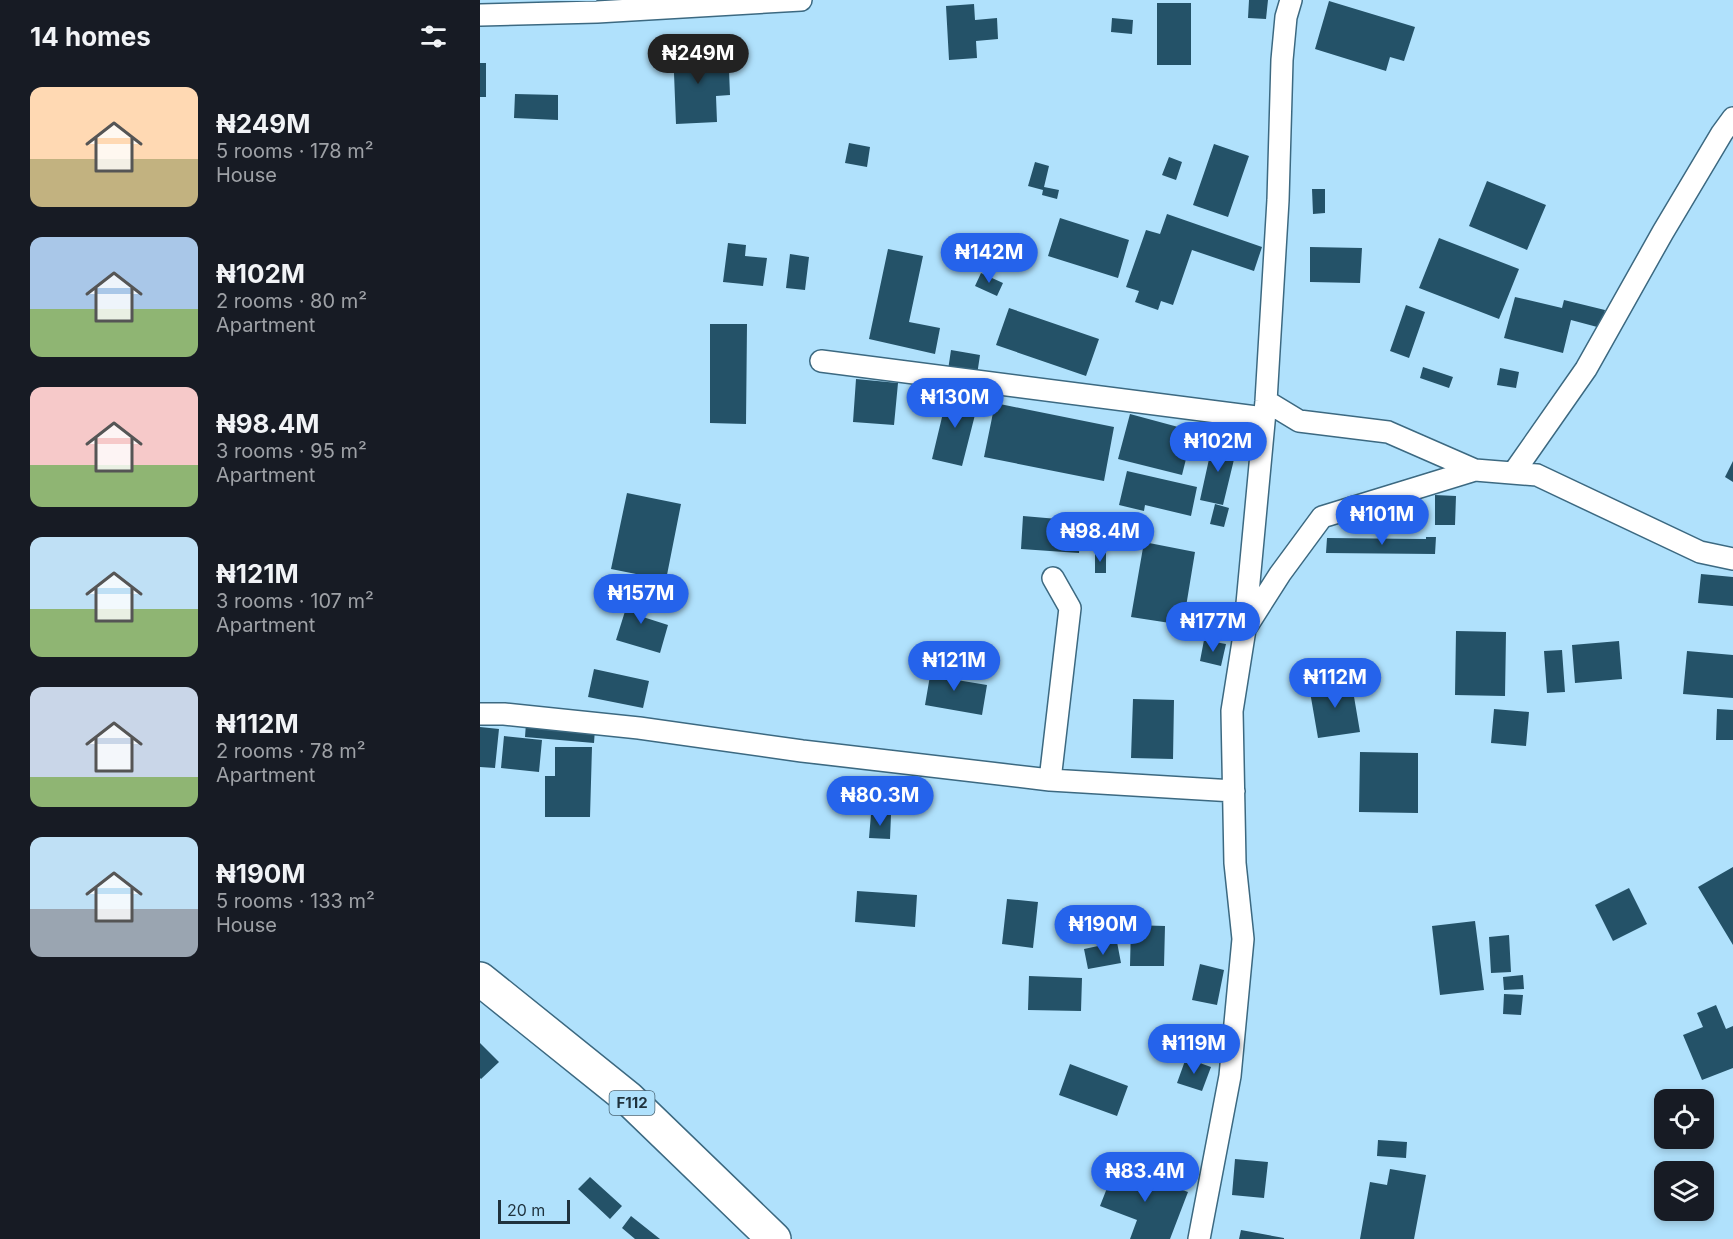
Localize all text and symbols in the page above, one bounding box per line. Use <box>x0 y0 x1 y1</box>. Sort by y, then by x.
icon: filters <box>417 20 450 53</box>
text: 14 homes <box>30 21 151 52</box>
pin: ₦249M <box>656 34 740 85</box>
text: ₦249M <box>662 41 734 65</box>
text: ₦249M <box>216 108 310 139</box>
icon: home <box>78 111 150 183</box>
text: 5 rooms · 178 m² <box>216 139 374 163</box>
text: House <box>216 163 277 187</box>
pin: ₦142M <box>947 233 1031 284</box>
text: ₦142M <box>955 240 1023 264</box>
text: ₦102M <box>216 258 305 289</box>
icon: home <box>78 261 150 333</box>
text: 2 rooms · 80 m² <box>216 289 367 313</box>
text: Apartment <box>216 313 315 337</box>
pin: ₦130M <box>913 378 997 429</box>
text: ₦130M <box>921 385 989 409</box>
text: ₦98.4M <box>216 408 319 439</box>
icon: home <box>78 411 150 483</box>
pin: ₦102M <box>1176 422 1260 473</box>
text: ₦102M <box>1184 429 1252 453</box>
text: 3 rooms · 95 m² <box>216 439 367 463</box>
text: Apartment <box>216 463 315 487</box>
pin: ₦101M <box>1340 495 1424 546</box>
text: ₦101M <box>1350 502 1414 526</box>
pin: ₦98.4M <box>1051 512 1149 563</box>
text: ₦98.4M <box>1060 519 1140 543</box>
text: ₦121M <box>216 558 299 589</box>
icon: home <box>78 561 150 633</box>
pin: ₦157M <box>599 574 683 625</box>
text: ₦157M <box>608 581 674 605</box>
text: 3 rooms · 107 m² <box>216 589 374 613</box>
pin: ₦177M <box>1171 602 1255 653</box>
text: ₦177M <box>1180 609 1246 633</box>
text: Apartment <box>216 613 315 637</box>
pin: ₦121M <box>912 641 996 692</box>
text: ₦121M <box>922 648 986 672</box>
pin: ₦112M <box>1293 658 1377 709</box>
text: ₦112M <box>1303 665 1367 689</box>
text: ₦112M <box>216 708 299 739</box>
icon: home <box>78 711 150 783</box>
text: 2 rooms · 78 m² <box>216 739 365 763</box>
text: Apartment <box>216 763 315 787</box>
pin: ₦80.3M <box>831 776 929 827</box>
text: ₦80.3M <box>841 783 919 807</box>
text: ₦190M <box>216 858 306 889</box>
icon: home <box>78 861 150 933</box>
text: 5 rooms · 133 m² <box>216 889 375 913</box>
pin: ₦190M <box>1061 905 1145 956</box>
text: ₦190M <box>1069 912 1137 936</box>
text: House <box>216 913 277 937</box>
pin: ₦119M <box>1152 1024 1236 1075</box>
text: ₦119M <box>1162 1031 1226 1055</box>
map controls <box>1654 1089 1714 1221</box>
button: locate <box>1654 1089 1714 1149</box>
road number: F112 <box>610 1091 654 1115</box>
pin: ₦83.4M <box>1096 1152 1194 1203</box>
text: ₦83.4M <box>1105 1159 1185 1183</box>
button: layers <box>1654 1161 1714 1221</box>
scale bar <box>498 1197 570 1224</box>
text: 20 m <box>507 1200 545 1220</box>

